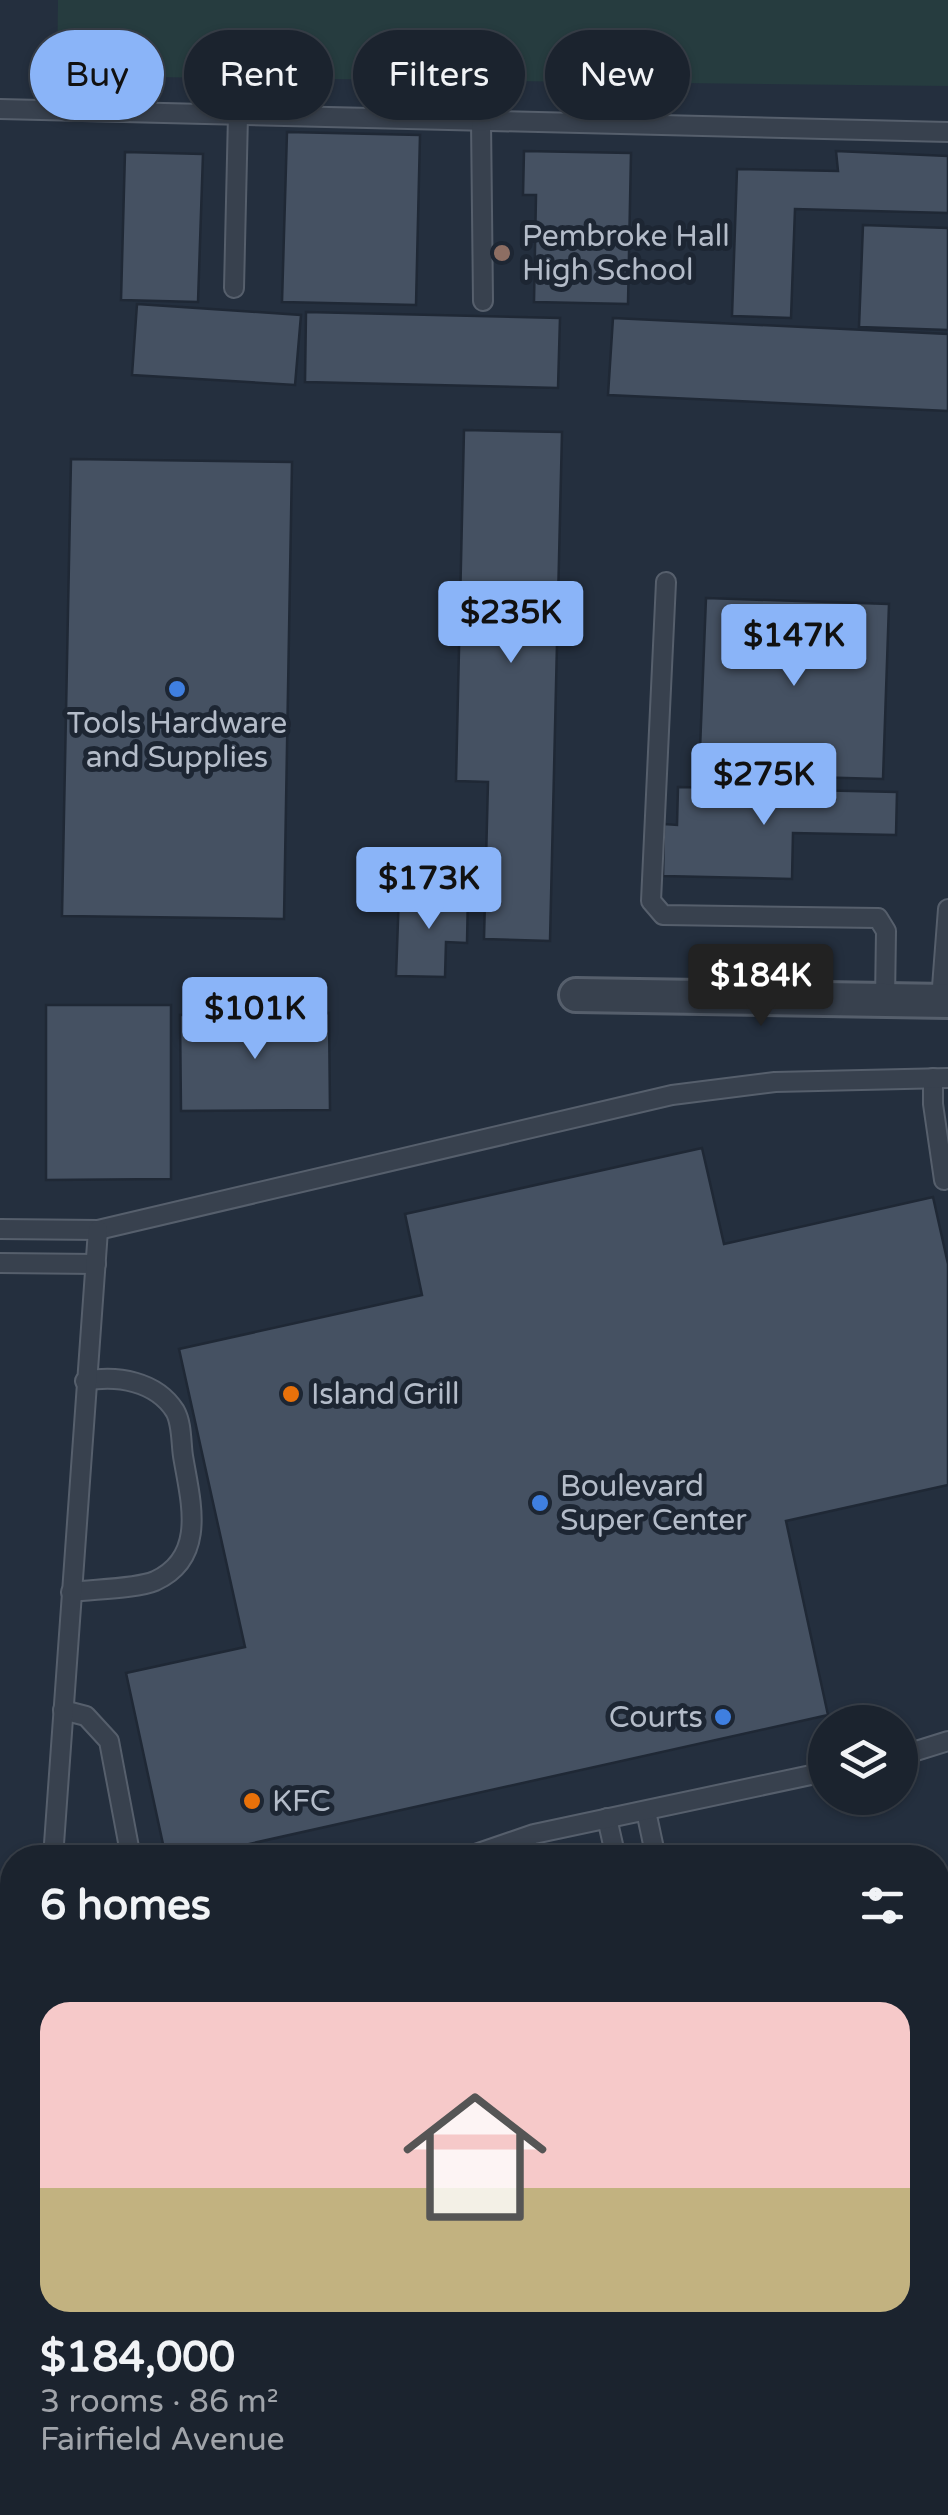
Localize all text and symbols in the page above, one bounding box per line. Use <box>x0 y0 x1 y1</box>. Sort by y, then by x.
chip: Buy <box>30 30 164 120</box>
chip: Rent <box>184 30 333 120</box>
chip: Filters <box>353 30 525 120</box>
chip: New <box>545 30 690 120</box>
place label: Pembroke Hall High School <box>522 218 730 289</box>
marker: Pembroke Hall High School <box>491 242 513 264</box>
pin: $235K <box>441 581 581 666</box>
text: $235K <box>460 594 562 632</box>
pin: $147K <box>724 604 864 689</box>
text: $147K <box>743 617 845 655</box>
marker: Tools Hardware and Supplies <box>166 678 188 700</box>
place label: Tools Hardware and Supplies <box>67 705 287 776</box>
pin: $275K <box>694 743 834 828</box>
text: $275K <box>713 756 815 794</box>
pin: $173K <box>359 847 499 932</box>
text: $173K <box>378 860 480 898</box>
pin: $184K <box>691 944 831 1029</box>
text: $184K <box>710 957 812 995</box>
pin: $101K <box>185 977 325 1062</box>
text: $101K <box>204 990 306 1028</box>
place label: Island Grill <box>311 1376 460 1413</box>
marker: Island Grill <box>280 1383 302 1405</box>
place label: Boulevard Super Center <box>560 1468 747 1539</box>
marker: Boulevard Super Center <box>529 1492 551 1514</box>
place label: Courts <box>609 1699 703 1736</box>
map controls <box>808 1705 918 1815</box>
button: layers <box>808 1705 918 1815</box>
marker: Courts <box>712 1706 734 1728</box>
place label: KFC <box>272 1783 331 1820</box>
marker: KFC <box>241 1790 263 1812</box>
icon: filters <box>855 1878 910 1933</box>
text: 6 homes <box>40 1880 211 1931</box>
icon: home <box>385 2067 565 2247</box>
text: $184,000 <box>40 2332 235 2383</box>
text: 3 rooms · 86 m² <box>40 2383 279 2421</box>
text: Fairfield Avenue <box>40 2421 285 2459</box>

